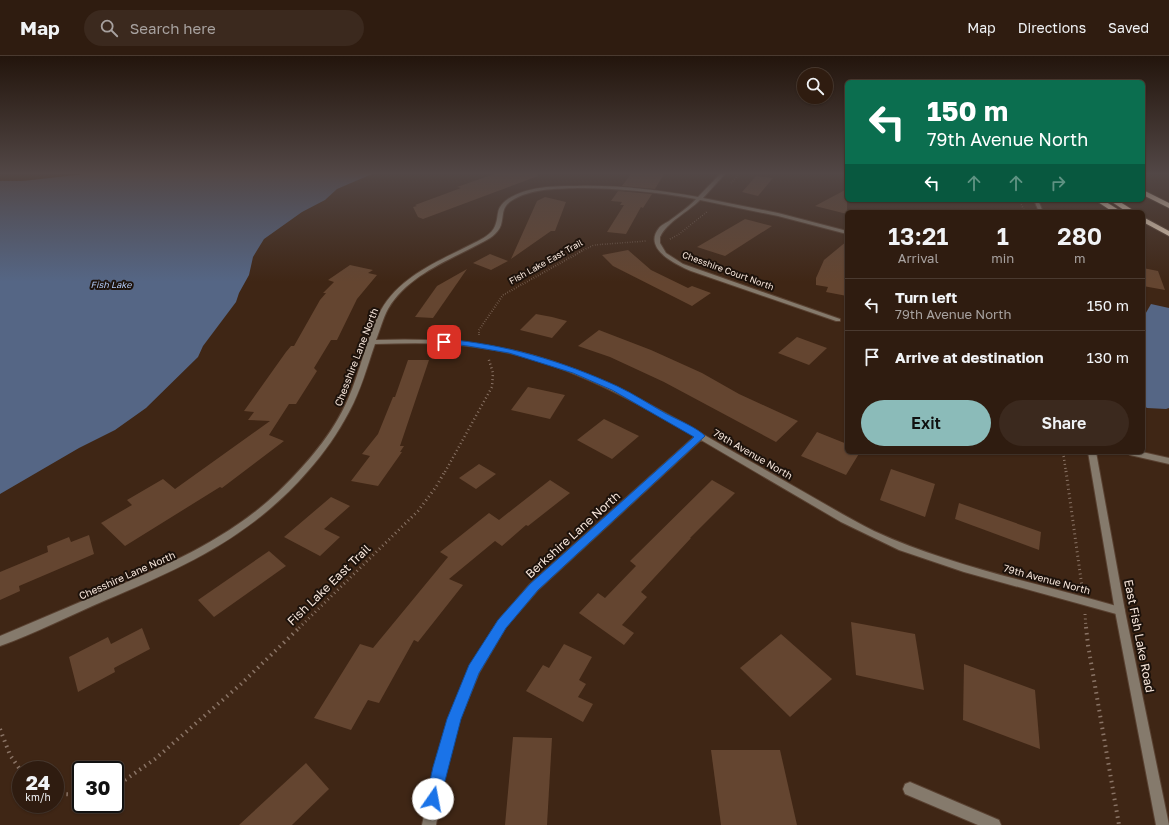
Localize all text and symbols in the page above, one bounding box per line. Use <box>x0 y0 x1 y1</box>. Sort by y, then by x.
search box <box>84 10 364 46</box>
text: Map <box>20 16 60 39</box>
icon: search <box>98 17 120 39</box>
text: Search here <box>130 19 216 37</box>
text: Map <box>967 19 996 36</box>
text: Directions <box>1018 19 1086 36</box>
text: Saved <box>1108 19 1149 36</box>
map controls <box>797 68 833 104</box>
button: search <box>797 68 833 104</box>
text: 150 m <box>927 94 1008 127</box>
icon: left <box>861 96 913 148</box>
text: 79th Avenue North <box>927 128 1088 150</box>
icon: left <box>921 172 943 194</box>
icon: ahead <box>963 172 985 194</box>
icon: ahead <box>1005 172 1027 194</box>
icon: right <box>1047 172 1069 194</box>
text: 13:21 <box>888 221 948 250</box>
text: 1 <box>997 221 1009 250</box>
text: 280 <box>1057 221 1102 250</box>
street label: Fish Lake East Trail <box>507 237 585 286</box>
street label: Chesshire Court North <box>681 249 776 292</box>
text: Arrival <box>898 250 939 266</box>
text: min <box>991 250 1014 266</box>
text: m <box>1074 250 1085 266</box>
water label: Fish Lake <box>91 279 132 290</box>
text: Turn left <box>895 288 957 306</box>
icon: left <box>861 294 883 316</box>
text: 150 m <box>1087 296 1129 314</box>
street label: Chesshire Lane North <box>332 306 380 408</box>
text: 79th Avenue North <box>895 306 1012 322</box>
pin <box>427 325 461 359</box>
icon: arrive <box>433 331 455 353</box>
icon: arrive <box>861 346 883 368</box>
text: Arrive at destination <box>895 348 1044 366</box>
text: 130 m <box>1087 348 1129 366</box>
button: Exit <box>861 400 991 446</box>
button: Share <box>999 400 1129 446</box>
street label: 79th Avenue North <box>711 426 795 482</box>
street label: Berkshire Lane North <box>522 488 623 581</box>
street label: Fish Lake East Trail <box>284 541 374 628</box>
street label: Chesshire Lane North <box>77 548 177 602</box>
street label: 79th Avenue North <box>1002 562 1092 596</box>
street label: East Fish Lake Road <box>1121 578 1158 694</box>
speed limit sign: 30 <box>72 761 124 813</box>
text: 24 <box>26 770 50 794</box>
position arrow <box>412 778 454 820</box>
text: km/h <box>25 791 51 803</box>

